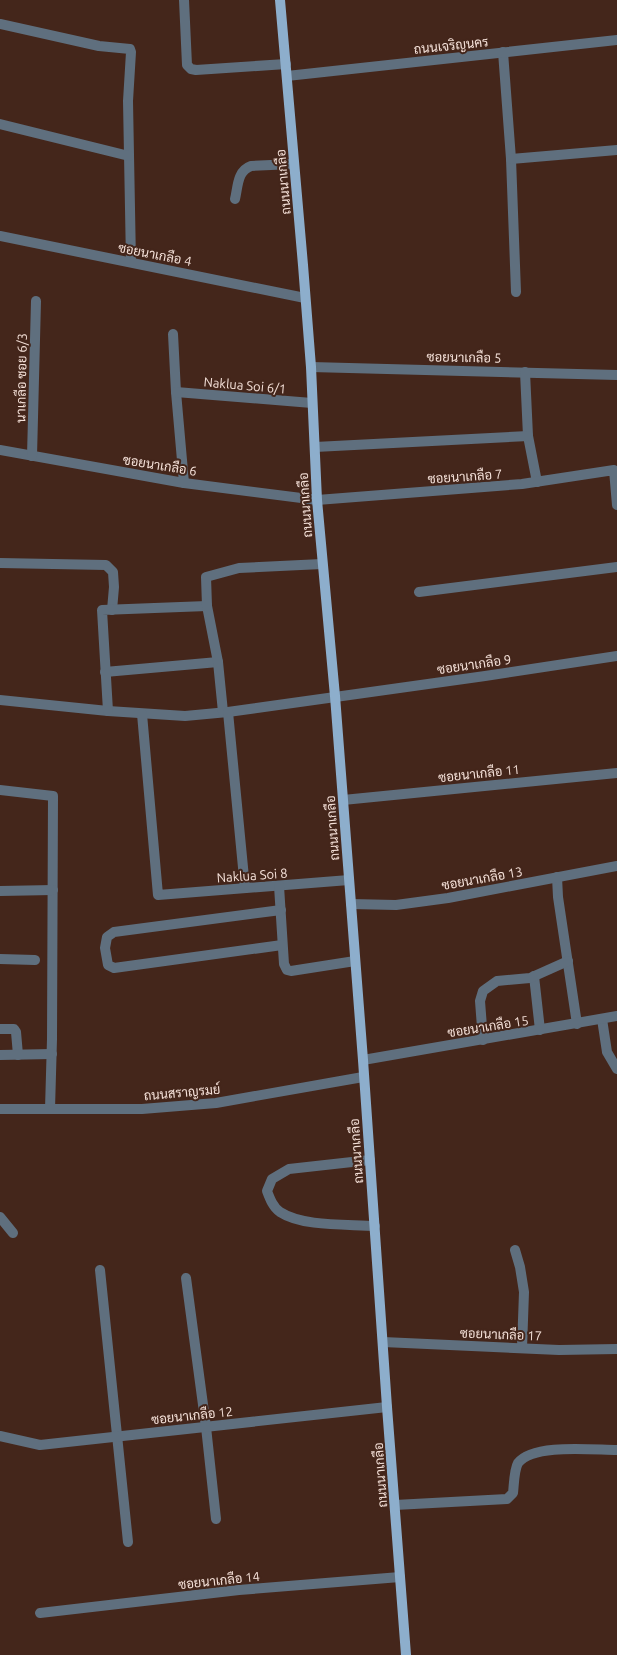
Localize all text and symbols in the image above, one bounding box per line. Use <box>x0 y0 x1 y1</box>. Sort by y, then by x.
street label: ถนนเจริญนคร <box>413 33 489 58</box>
street label: ถนนนาเกลือ <box>271 149 293 215</box>
street label: ซอยนาเกลือ 4 <box>117 238 193 268</box>
street label: นาเกลือ ซอย 6/3 <box>11 333 29 423</box>
street label: ซอยนาเกลือ 5 <box>427 347 501 365</box>
street label: Naklua Soi 6/1 <box>203 374 287 396</box>
street label: ซอยนาเกลือ 6 <box>122 450 198 478</box>
street label: ซอยนาเกลือ 7 <box>427 464 503 486</box>
street label: ถนนนาเกลือ <box>294 472 314 538</box>
street label: ซอยนาเกลือ 9 <box>436 650 512 676</box>
street label: ซอยนาเกลือ 11 <box>437 760 521 784</box>
street label: ถนนนาเกลือ <box>321 795 341 861</box>
street label: ซอยนาเกลือ 13 <box>440 862 524 892</box>
street label: Naklua Soi 8 <box>216 866 288 884</box>
street label: ซอยนาเกลือ 15 <box>446 1011 530 1039</box>
street label: ถนนสราญรมย์ <box>143 1080 221 1104</box>
street label: ถนนนาเกลือ <box>345 1118 365 1184</box>
street label: ซอยนาเกลือ 17 <box>460 1324 542 1342</box>
street label: ซอยนาเกลือ 12 <box>150 1402 234 1426</box>
street label: ถนนนาเกลือ <box>369 1442 389 1508</box>
street label: ซอยนาเกลือ 14 <box>177 1567 261 1591</box>

